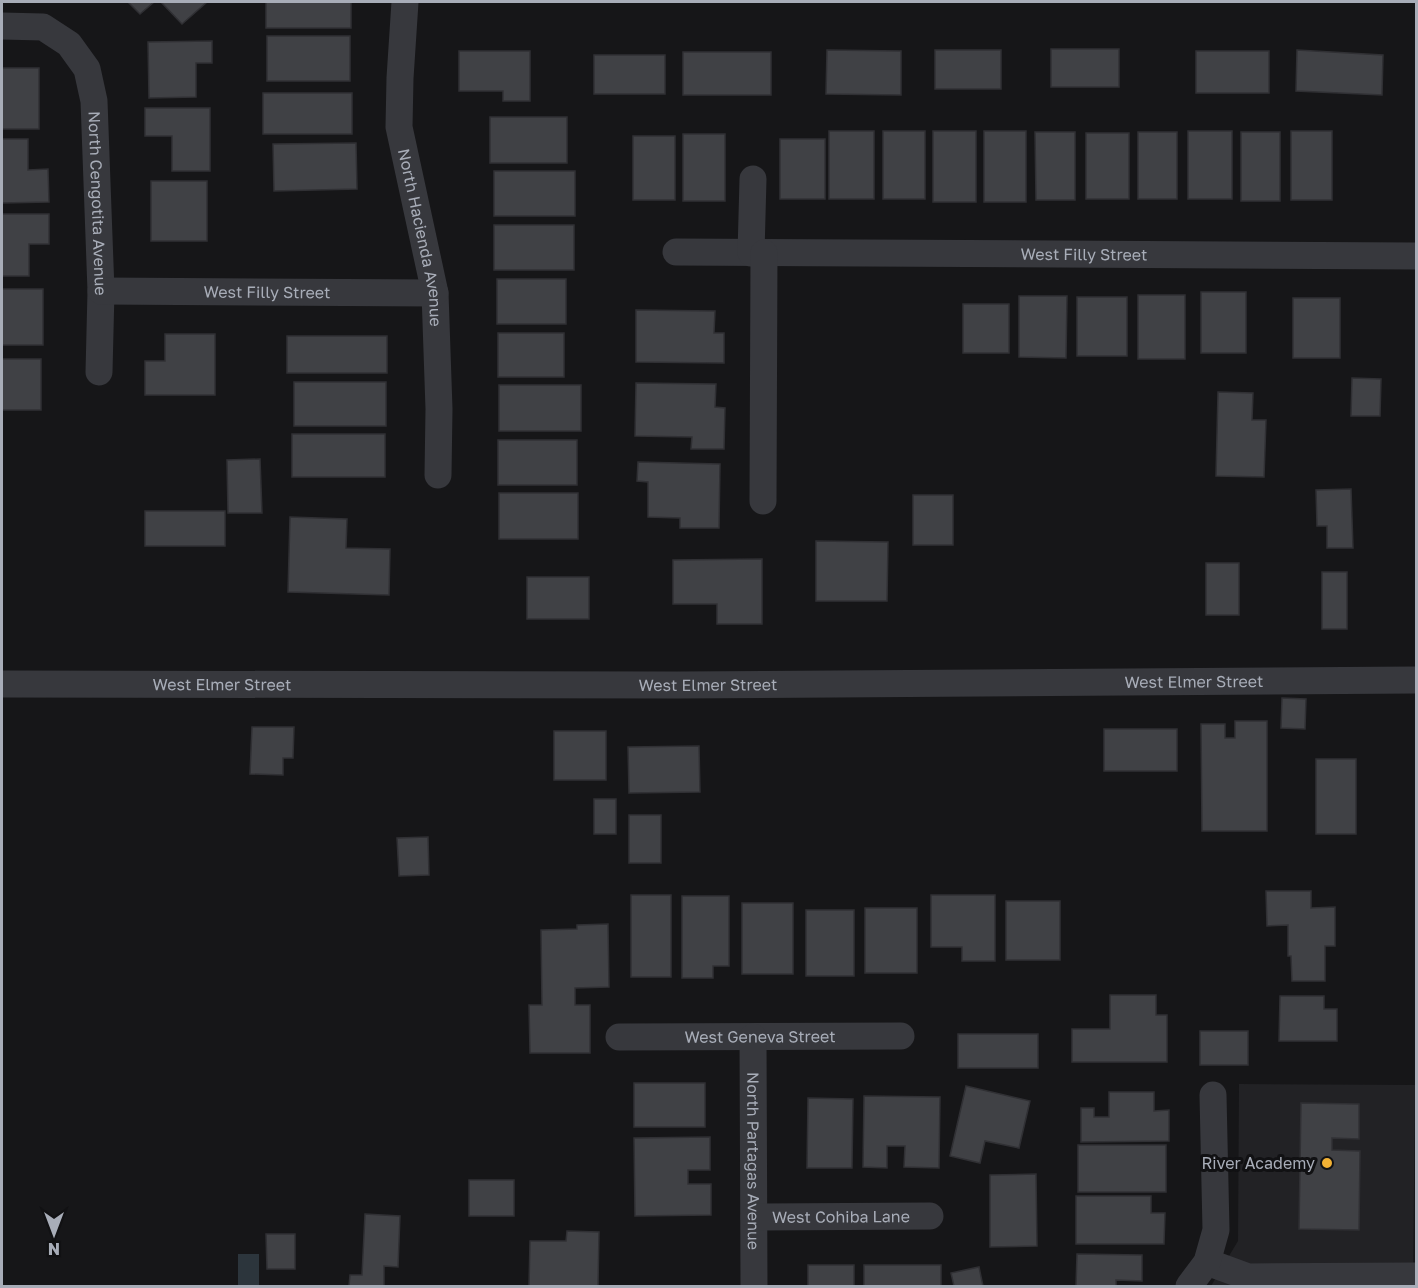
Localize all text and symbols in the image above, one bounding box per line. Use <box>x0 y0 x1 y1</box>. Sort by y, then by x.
street label: North Cengotita Avenue <box>84 111 111 296</box>
street label: North Hacienda Avenue <box>394 147 446 327</box>
street label: West Filly Street <box>1020 244 1148 265</box>
street label: West Filly Street <box>203 282 331 302</box>
street label: West Elmer Street <box>1124 671 1264 692</box>
street label: West Elmer Street <box>153 674 291 694</box>
street label: West Elmer Street <box>639 674 778 695</box>
street label: West Geneva Street <box>684 1026 836 1047</box>
street label: North Partagas Avenue <box>743 1072 764 1250</box>
place label: River Academy <box>1201 1153 1315 1173</box>
marker: River Academy <box>1320 1156 1334 1170</box>
north arrow <box>24 1204 84 1264</box>
street label: West Cohiba Lane <box>772 1206 910 1227</box>
text: N <box>48 1239 60 1259</box>

